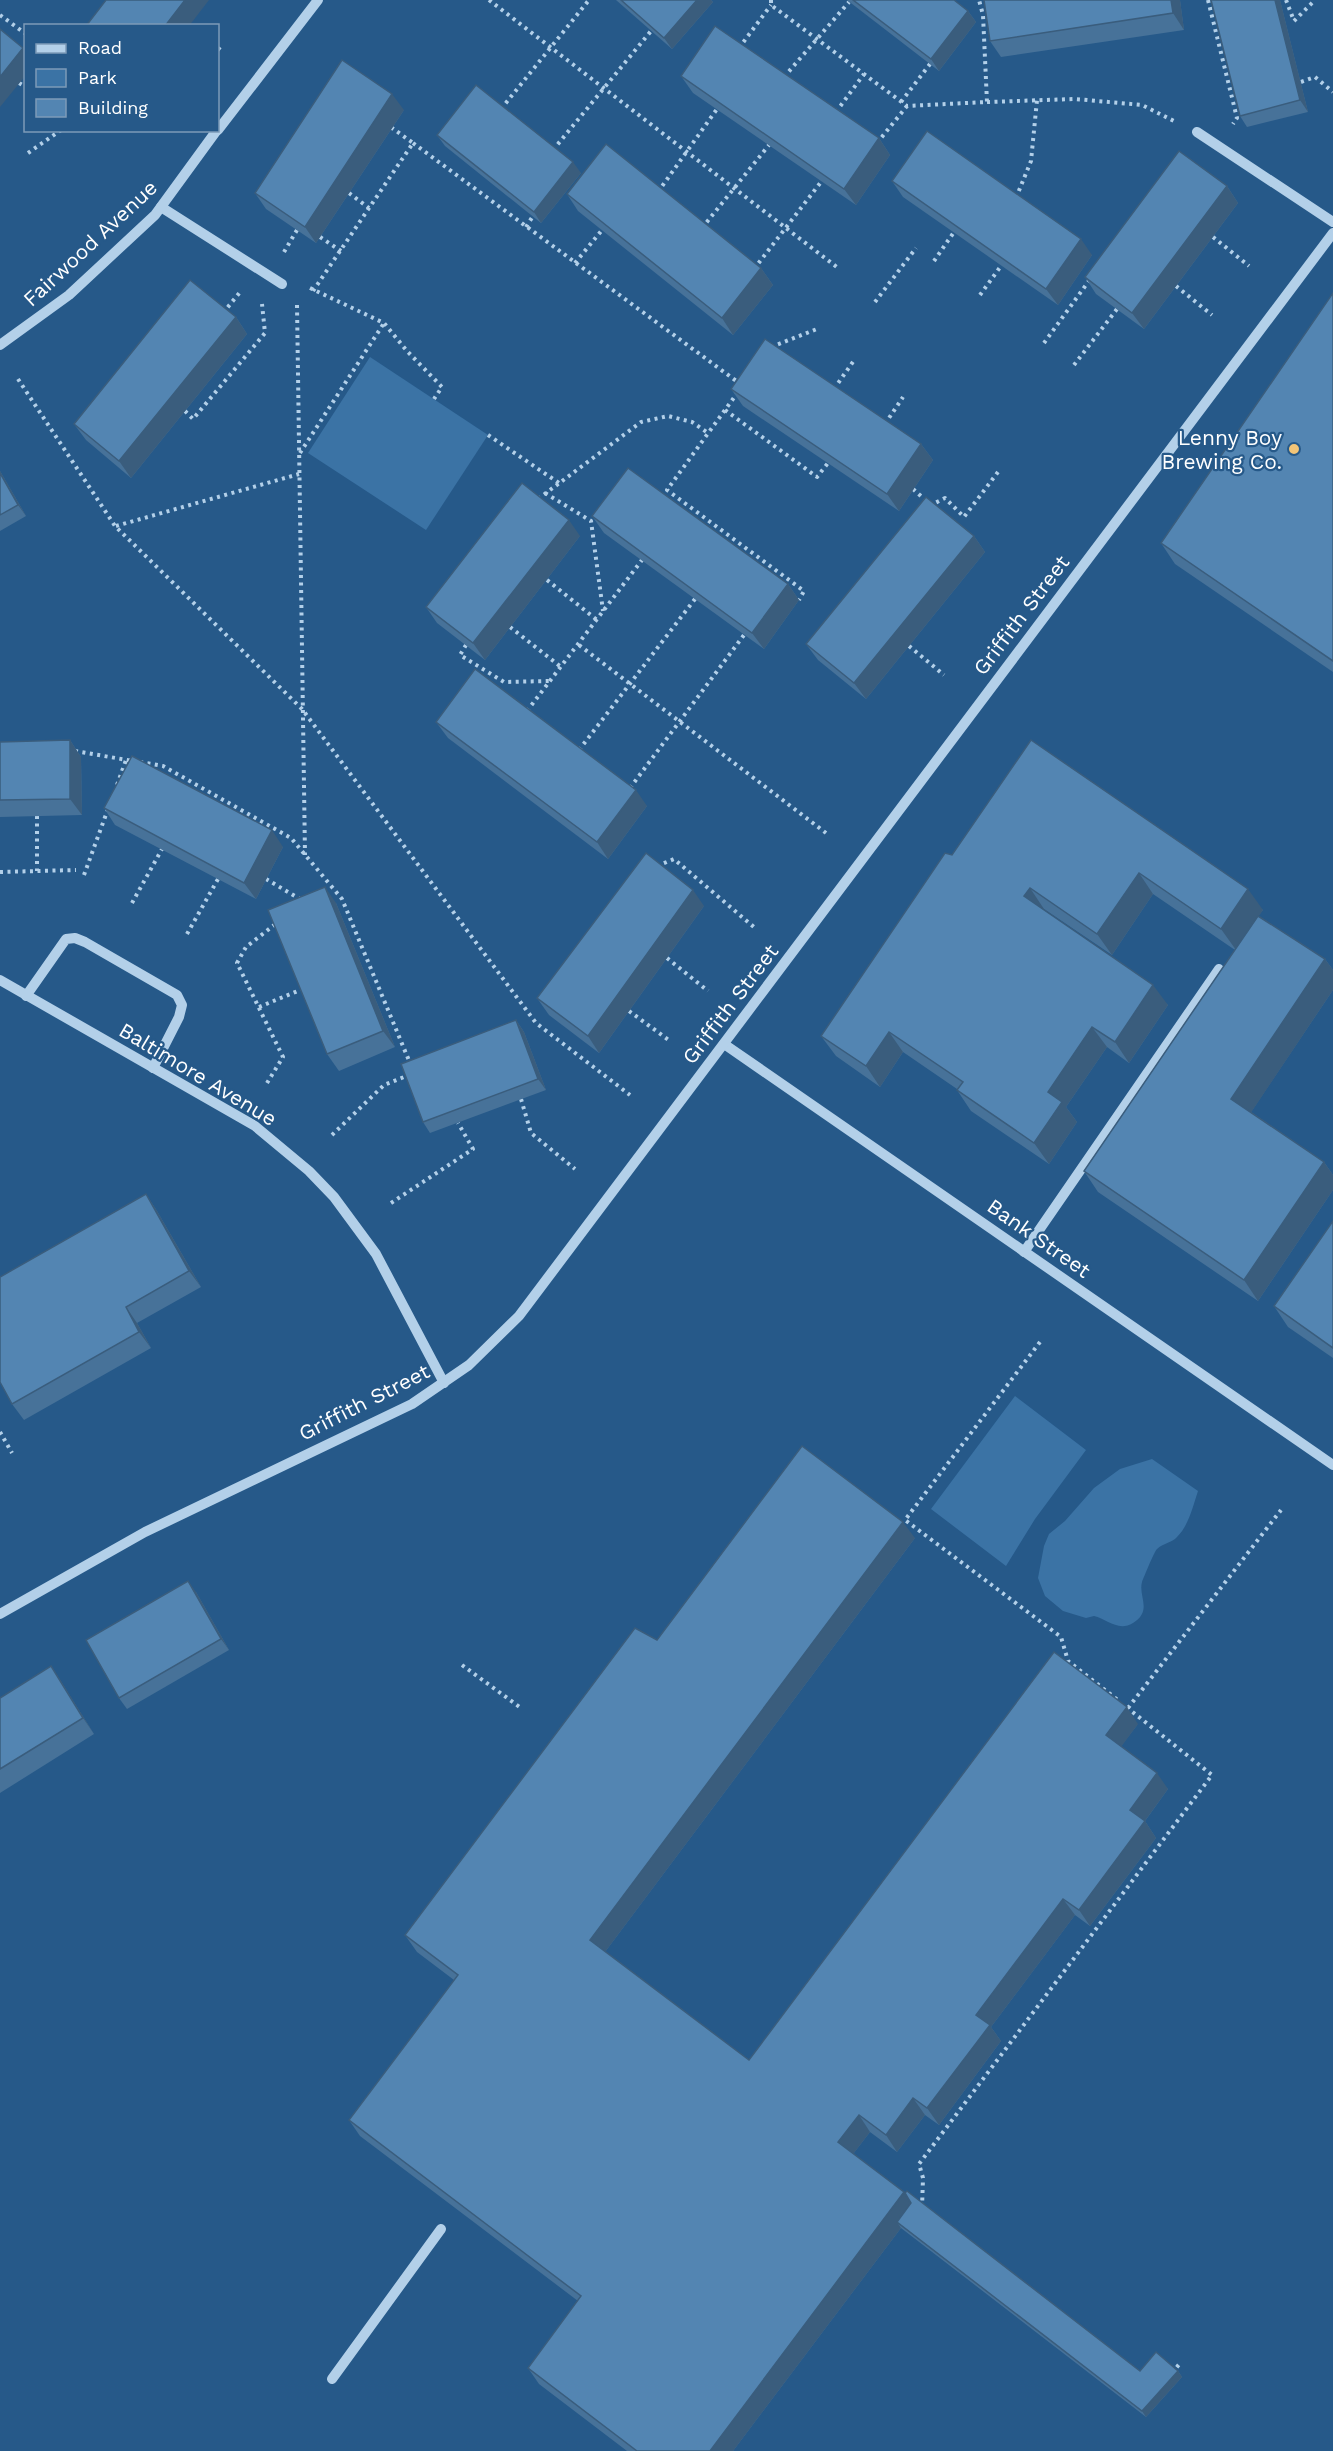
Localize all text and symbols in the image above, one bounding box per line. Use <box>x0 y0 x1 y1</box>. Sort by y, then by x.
legend <box>24 24 219 132</box>
text: Road <box>78 37 122 58</box>
text: Park <box>78 67 117 88</box>
text: Building <box>78 97 148 118</box>
street label: Fairwood Avenue <box>18 175 162 311</box>
place label: Lenny Boy Brewing Co. <box>1162 425 1282 474</box>
marker: Lenny Boy Brewing Co. <box>1287 442 1301 456</box>
street label: Griffith Street <box>968 550 1074 680</box>
street label: Griffith Street <box>677 939 783 1069</box>
street label: Baltimore Avenue <box>115 1017 281 1131</box>
street label: Bank Street <box>983 1193 1096 1283</box>
street label: Griffith Street <box>294 1358 434 1446</box>

